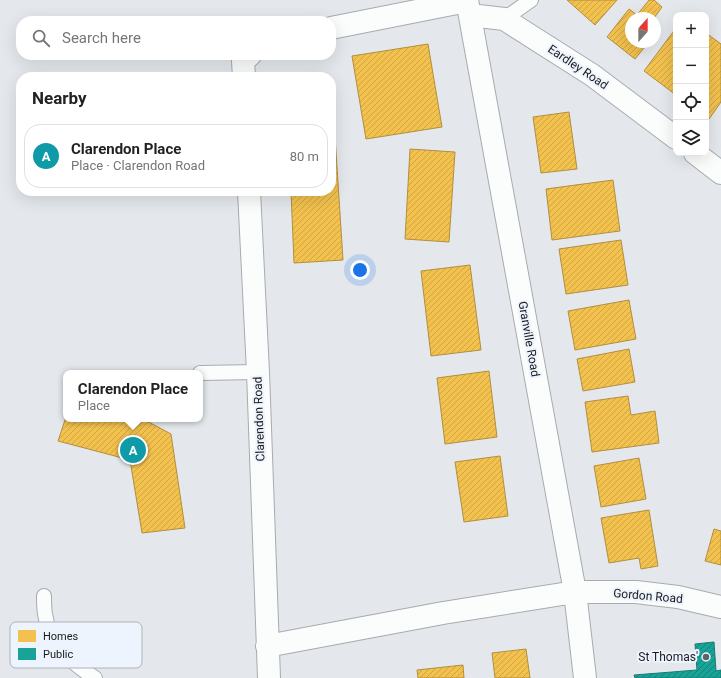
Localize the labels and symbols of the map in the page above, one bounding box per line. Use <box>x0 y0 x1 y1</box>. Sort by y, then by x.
north arrow <box>625 12 661 48</box>
street label: Eardley Road <box>545 42 611 92</box>
your location <box>350 260 370 280</box>
street label: Granville Road <box>515 300 543 378</box>
street label: Clarendon Road <box>251 376 267 462</box>
pin: A <box>120 435 146 465</box>
street label: Gordon Road <box>613 586 683 606</box>
legend <box>10 622 142 668</box>
text: Homes <box>43 630 79 643</box>
text: Public <box>43 648 74 661</box>
place label: St Thomas' <box>638 650 698 664</box>
marker: St Thomas' <box>701 652 711 662</box>

